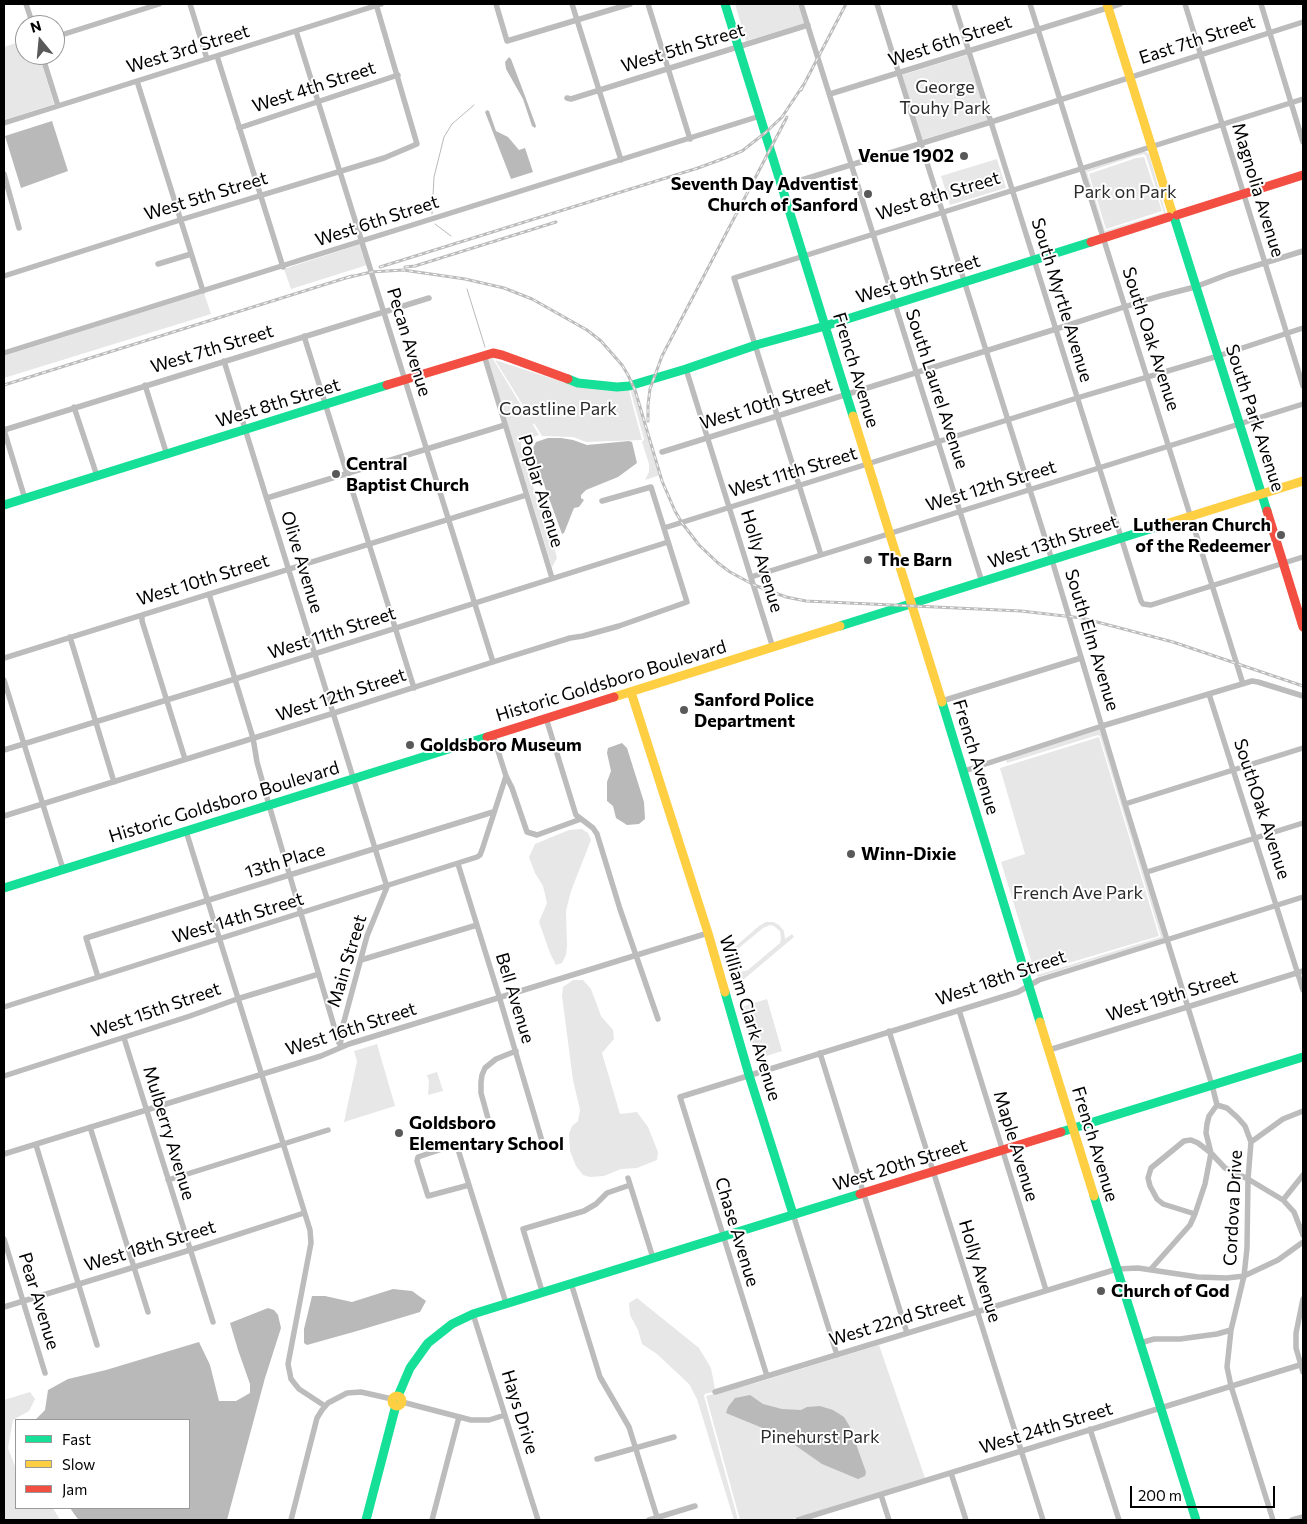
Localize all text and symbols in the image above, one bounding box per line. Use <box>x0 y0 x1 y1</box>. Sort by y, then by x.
street label: West 6th Street <box>886 11 1014 71</box>
street label: East 7th Street <box>1136 11 1258 69</box>
north arrow <box>15 15 65 65</box>
text: N <box>28 16 43 36</box>
street label: West 5th Street <box>619 19 747 77</box>
street label: West 3rd Street <box>124 20 252 78</box>
street label: West 4th Street <box>250 57 378 117</box>
park label: George Touhy Park <box>899 76 991 118</box>
street label: Magnolia Avenue <box>1227 120 1289 260</box>
place label: Venue 1902 <box>858 145 954 167</box>
marker: Venue 1902 <box>958 150 970 162</box>
street label: West 5th Street <box>142 167 270 225</box>
street label: West 8th Street <box>873 167 1003 225</box>
place label: Seventh Day Adventist Church of Sanford <box>671 173 858 215</box>
park label: Park on Park <box>1073 181 1177 203</box>
marker: Seventh Day Adventist Church of Sanford <box>862 188 874 200</box>
street label: West 6th Street <box>313 191 441 251</box>
street label: South Myrtle Avenue <box>1027 215 1097 385</box>
street label: West 9th Street <box>853 250 983 308</box>
street label: South Oak Avenue <box>1118 264 1184 414</box>
street label: Pecan Avenue <box>382 285 436 399</box>
street label: South Laurel Avenue <box>901 306 973 472</box>
street label: French Avenue <box>828 310 884 430</box>
street label: West 7th Street <box>148 320 276 378</box>
street label: South Park Avenue <box>1221 342 1289 494</box>
street label: West 8th Street <box>213 374 343 432</box>
street label: West 10th Street <box>697 374 835 434</box>
park label: Coastline Park <box>499 398 617 420</box>
street label: Poplar Avenue <box>514 432 568 550</box>
street label: West 11th Street <box>726 442 860 502</box>
place label: Central Baptist Church <box>346 453 469 496</box>
street label: West 12th Street <box>923 456 1059 516</box>
marker: Central Baptist Church <box>330 468 342 480</box>
street label: Holly Avenue <box>736 507 788 615</box>
street label: Olive Avenue <box>276 508 328 616</box>
street label: West 13th Street <box>985 511 1121 573</box>
place label: Lutheran Church of the Redeemer <box>1133 514 1271 556</box>
marker: Lutheran Church of the Redeemer <box>1275 529 1287 541</box>
place label: The Barn <box>878 549 952 571</box>
street label: West 10th Street <box>134 550 272 610</box>
marker: The Barn <box>862 554 874 566</box>
street label: South Elm Avenue <box>1060 567 1124 713</box>
street label: West 11th Street <box>265 602 399 664</box>
street label: Historic Goldsboro Boulevard <box>493 636 729 726</box>
street label: West 12th Street <box>273 664 409 726</box>
place label: Sanford Police Department <box>694 689 814 732</box>
street label: French Avenue <box>948 697 1004 817</box>
marker: Sanford Police Department <box>678 704 690 716</box>
place label: Goldsboro Museum <box>420 734 582 756</box>
street label: SouthOak Avenue <box>1229 736 1295 882</box>
marker: Goldsboro Museum <box>404 739 416 751</box>
street label: Historic Goldsboro Boulevard <box>106 757 342 847</box>
street label: 13th Place <box>242 839 328 883</box>
place label: Winn-Dixie <box>861 843 956 865</box>
marker: Winn-Dixie <box>845 848 857 860</box>
park label: French Ave Park <box>1013 882 1143 904</box>
street label: West 14th Street <box>170 888 306 948</box>
street label: Main Street <box>323 912 371 1010</box>
street label: William Clark Avenue <box>715 933 785 1103</box>
street label: West 18th Street <box>933 946 1069 1010</box>
street label: Bell Avenue <box>491 950 539 1046</box>
street label: West 19th Street <box>1104 966 1240 1026</box>
street label: West 15th Street <box>88 978 224 1042</box>
street label: West 16th Street <box>283 998 419 1060</box>
street label: Mulberry Avenue <box>138 1063 200 1203</box>
street label: French Avenue <box>1067 1084 1123 1204</box>
street label: Maple Avenue <box>989 1088 1043 1204</box>
place label: Goldsboro Elementary School <box>409 1112 564 1154</box>
marker: Goldsboro Elementary School <box>393 1127 405 1139</box>
street label: West 20th Street <box>830 1134 970 1196</box>
street label: Cordova Drive <box>1219 1149 1247 1267</box>
street label: Chase Avenue <box>710 1175 764 1289</box>
street label: West 18th Street <box>82 1216 218 1276</box>
street label: Holly Avenue <box>954 1217 1006 1325</box>
street label: Pear Avenue <box>14 1250 64 1352</box>
place label: Church of God <box>1111 1280 1230 1302</box>
marker: Church of God <box>1095 1285 1107 1297</box>
street label: West 22nd Street <box>827 1289 967 1351</box>
street label: Hays Drive <box>497 1367 543 1457</box>
street label: West 24th Street <box>977 1397 1115 1459</box>
legend <box>15 1419 190 1509</box>
park label: Pinehurst Park <box>760 1426 880 1448</box>
text: Fast <box>62 1430 91 1448</box>
text: Slow <box>62 1455 95 1473</box>
scale bar <box>1132 1476 1277 1508</box>
text: Jam <box>62 1480 87 1498</box>
text: 200 m <box>1138 1486 1182 1504</box>

